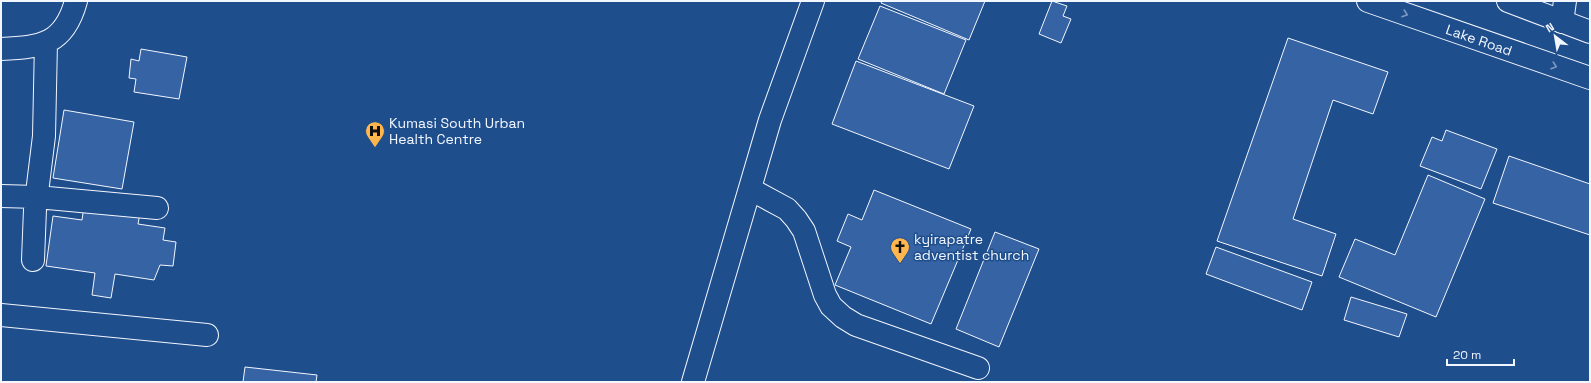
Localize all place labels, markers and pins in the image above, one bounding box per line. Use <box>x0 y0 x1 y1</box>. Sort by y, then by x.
place label: Kumasi South Urban Health Centre <box>389 114 525 148</box>
hospital icon: Kumasi South Urban Health Centre <box>364 120 386 148</box>
place label: kyirapatre adventist church <box>914 230 1029 264</box>
church icon: kyirapatre adventist church <box>889 236 911 264</box>

